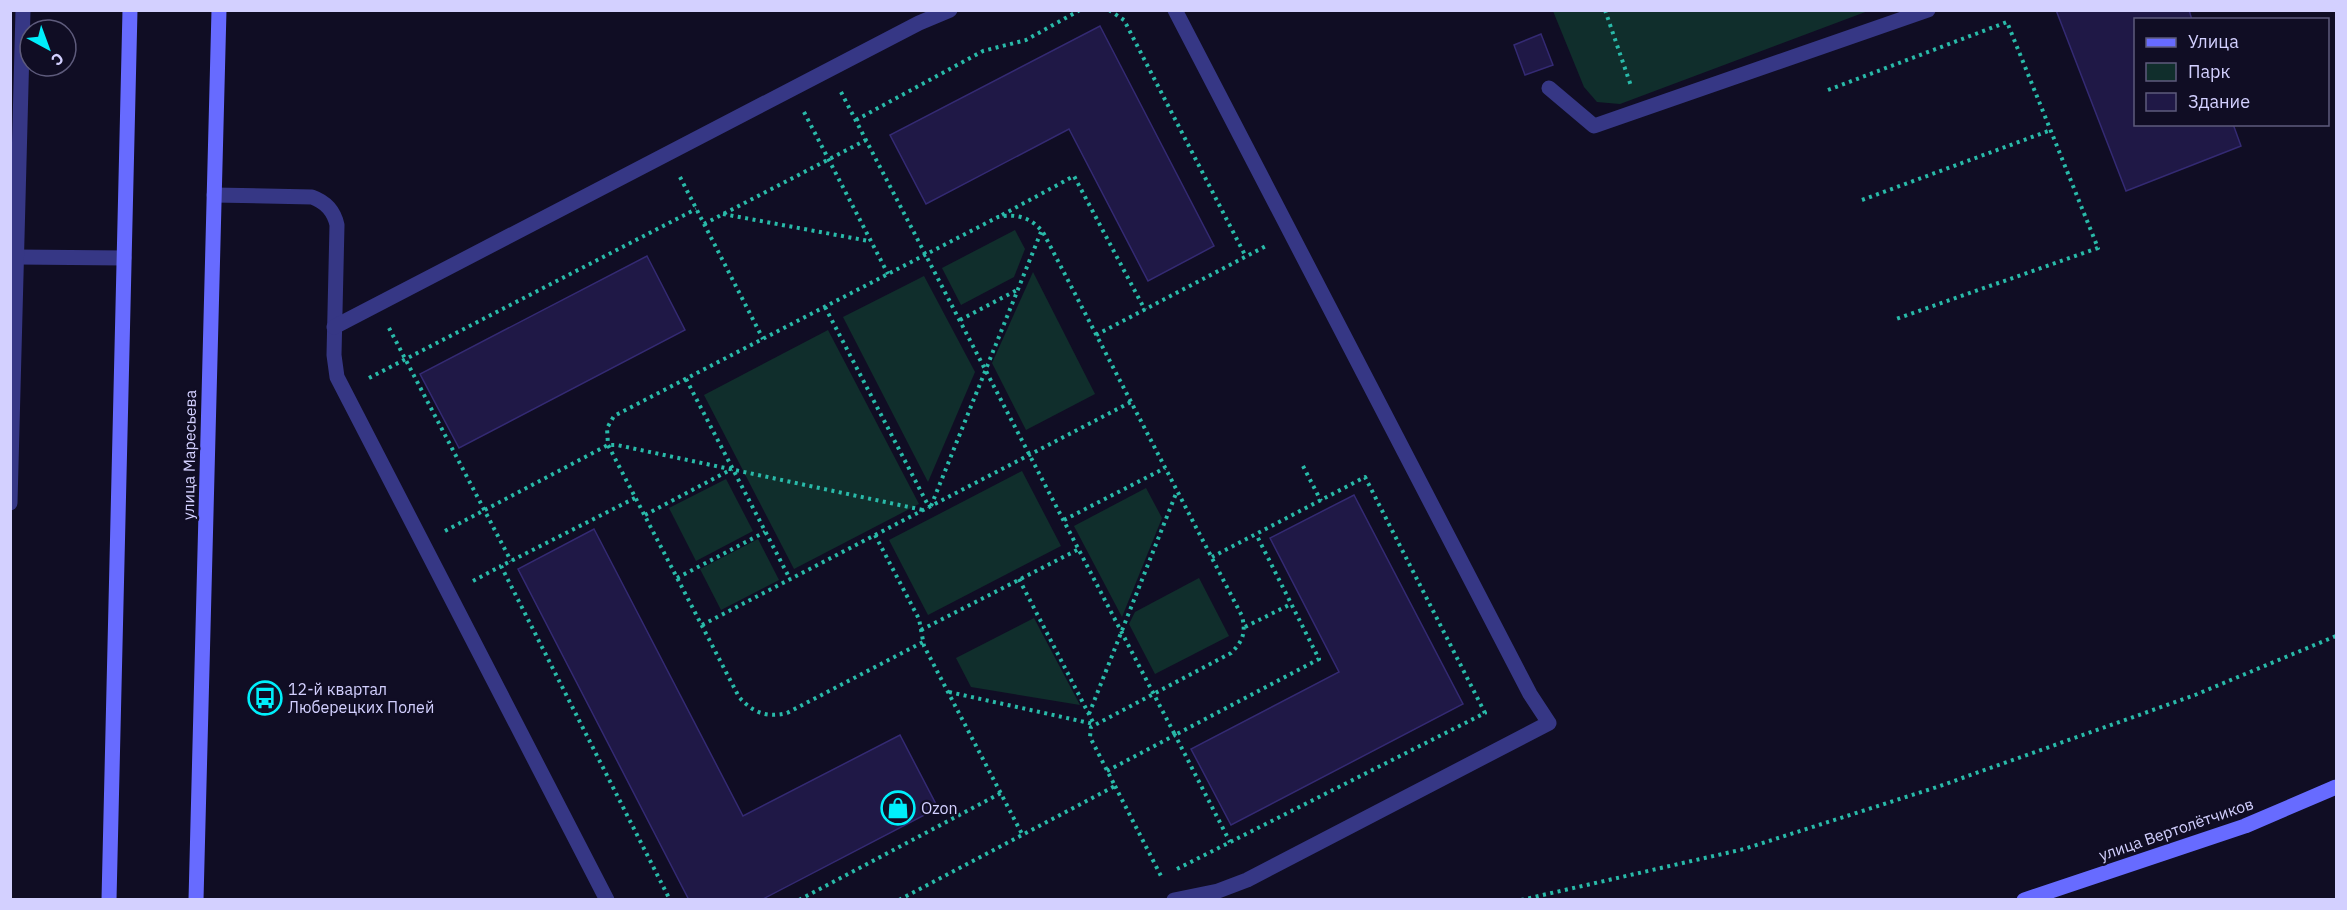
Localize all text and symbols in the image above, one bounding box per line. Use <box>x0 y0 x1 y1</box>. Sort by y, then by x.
north arrow <box>18 18 78 78</box>
legend <box>2134 18 2329 126</box>
text: Улица <box>2188 30 2239 53</box>
text: С <box>47 48 68 70</box>
text: Парк <box>2188 60 2231 83</box>
text: Здание <box>2188 90 2250 113</box>
street label: улица Маресьева <box>178 389 200 520</box>
place label: 12-й квартал Люберецких Полей <box>288 679 434 717</box>
bus stop icon: 12-й квартал Люберецких Полей <box>247 680 283 716</box>
shop icon: Ozon <box>880 790 916 826</box>
street label: улица Вертолётчиков <box>2096 793 2256 865</box>
place label: Ozon <box>921 798 958 818</box>

